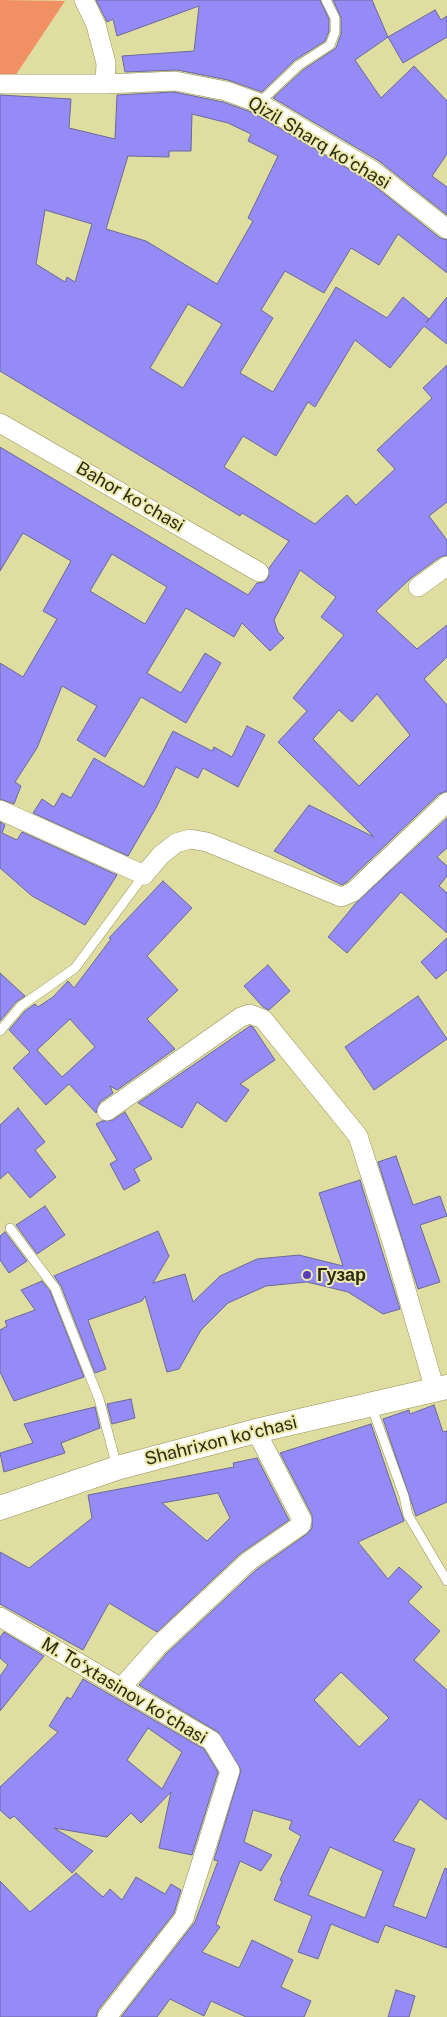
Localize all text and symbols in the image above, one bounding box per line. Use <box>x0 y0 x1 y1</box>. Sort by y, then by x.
street label: Qizil Sharq koʻchasi <box>244 92 394 194</box>
street label: Bahor koʻchasi <box>72 457 188 537</box>
place label: Гузар <box>317 1264 366 1286</box>
marker: Гузар <box>301 1269 313 1281</box>
street label: Shahrixon koʻchasi <box>143 1412 299 1470</box>
street label: M. Toʻxtasinov koʻchasi <box>37 1633 211 1749</box>

